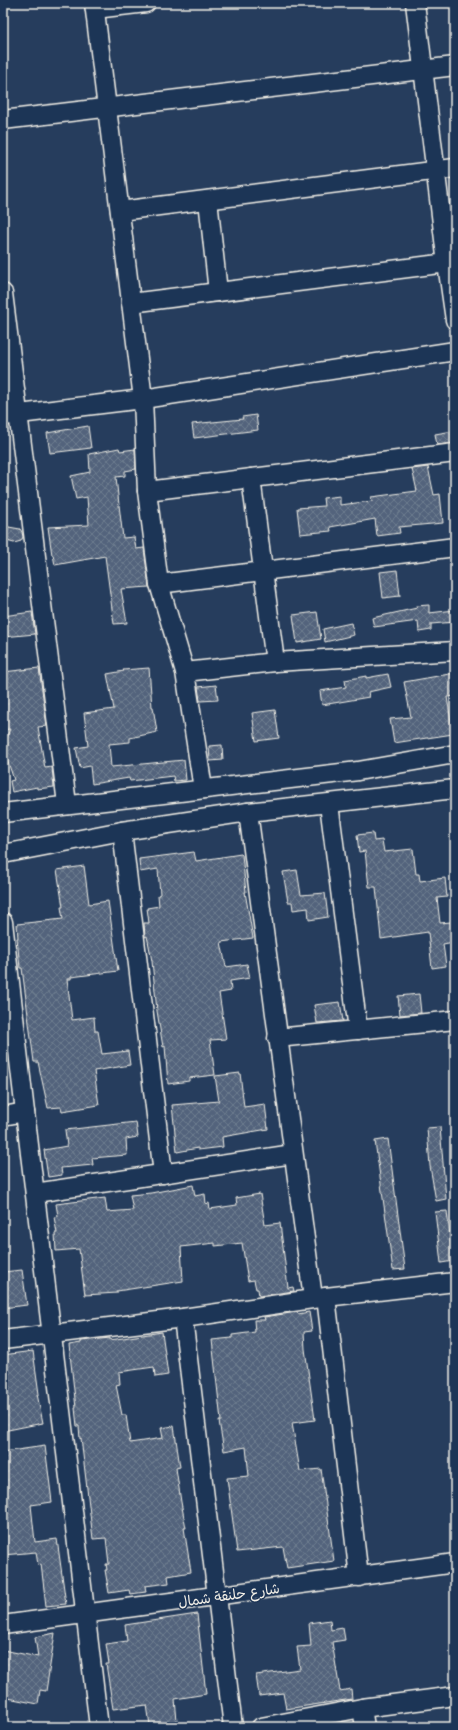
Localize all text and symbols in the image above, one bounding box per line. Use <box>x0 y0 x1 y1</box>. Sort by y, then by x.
street label: شارع حلنقة شمال <box>177 1580 281 1612</box>

